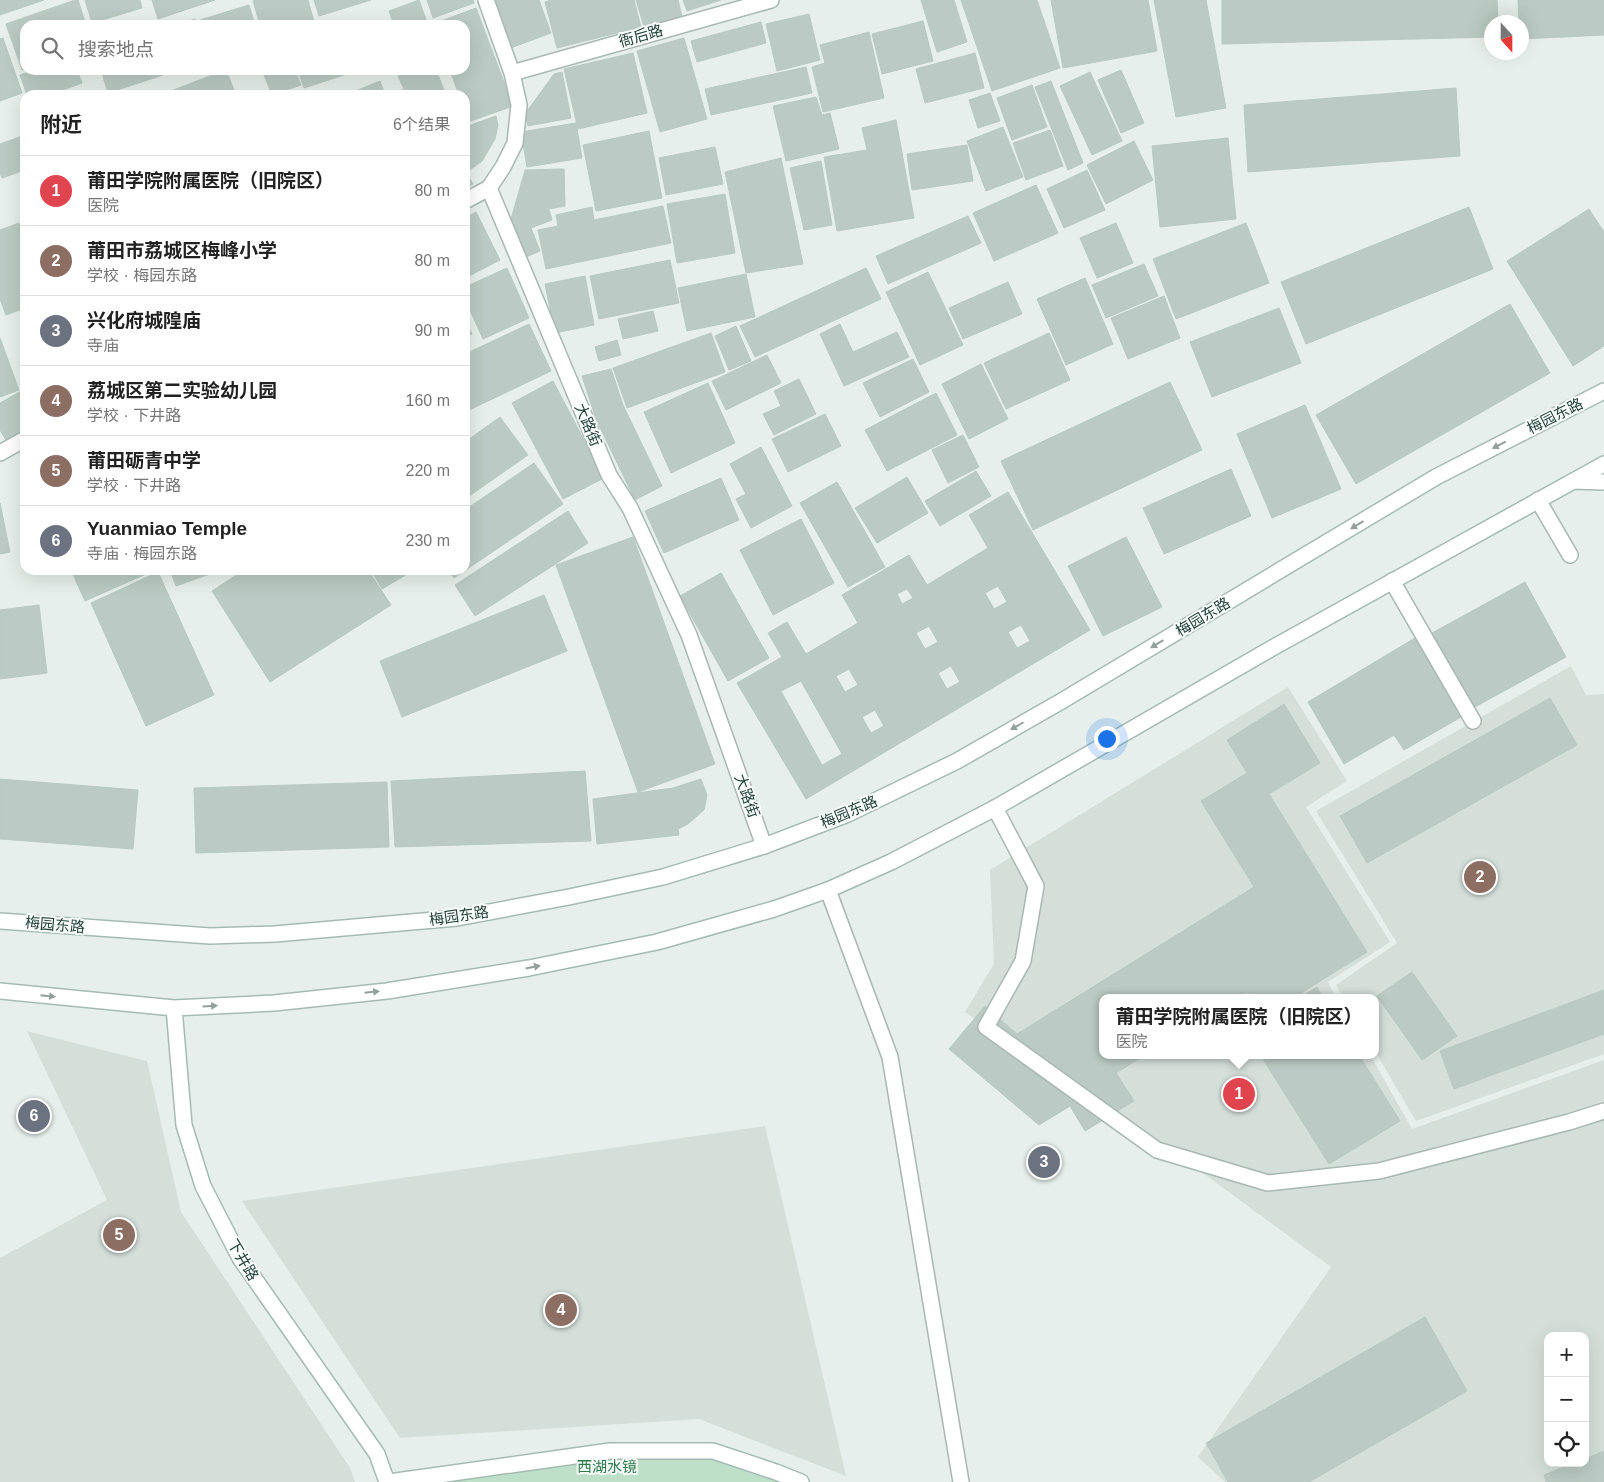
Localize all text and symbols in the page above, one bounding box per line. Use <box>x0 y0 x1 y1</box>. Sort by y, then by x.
north arrow <box>1484 15 1529 60</box>
search box <box>20 20 470 75</box>
street label: 衙后路 <box>617 21 665 50</box>
icon: search <box>38 34 66 62</box>
text: 搜索地点 <box>78 39 154 60</box>
text: 附近 <box>40 113 82 136</box>
text: 6个结果 <box>393 116 450 133</box>
text: 莆田学院附属医院（旧院区） <box>87 170 334 191</box>
text: 1 <box>52 182 60 199</box>
text: 80 m <box>414 182 450 199</box>
text: 医院 <box>87 197 119 214</box>
text: 莆田市荔城区梅峰小学 <box>87 240 277 261</box>
text: 2 <box>52 252 60 269</box>
text: 80 m <box>414 252 450 269</box>
text: 学校 · 梅园东路 <box>87 267 197 284</box>
text: 兴化府城隍庙 <box>87 310 201 331</box>
text: 3 <box>52 322 60 339</box>
text: 90 m <box>414 322 450 339</box>
text: 寺庙 <box>87 337 119 354</box>
text: 荔城区第二实验幼儿园 <box>87 380 277 401</box>
text: 4 <box>52 392 60 409</box>
text: 160 m <box>406 392 450 409</box>
street label: 梅园东路 <box>1524 394 1585 437</box>
street label: 大路街 <box>572 401 605 449</box>
text: 学校 · 下井路 <box>87 407 181 424</box>
one-way arrow <box>1491 441 1506 449</box>
text: 莆田砺青中学 <box>87 450 201 471</box>
text: 5 <box>52 462 60 479</box>
text: 220 m <box>406 462 450 479</box>
text: 学校 · 下井路 <box>87 477 181 494</box>
text: Yuanmiao Temple <box>87 518 247 539</box>
one-way arrow <box>1350 520 1363 529</box>
text: 6 <box>52 532 60 549</box>
text: 230 m <box>406 532 450 549</box>
text: 寺庙 · 梅园东路 <box>87 545 197 562</box>
street label: 梅园东路 <box>1173 594 1233 639</box>
one-way arrow <box>1151 639 1164 648</box>
one-way arrow <box>1011 722 1024 731</box>
your location <box>1094 726 1120 752</box>
street label: 大路街 <box>732 772 763 820</box>
street label: 梅园东路 <box>818 792 880 831</box>
pin: 2 <box>1464 858 1496 896</box>
street label: 梅园东路 <box>428 903 490 928</box>
street label: 梅园东路 <box>24 913 86 936</box>
one-way arrow <box>525 962 541 970</box>
one-way arrow <box>365 988 381 996</box>
one-way arrow <box>41 992 57 1000</box>
popup <box>1099 994 1379 1059</box>
one-way arrow <box>203 1002 219 1010</box>
text: 莆田学院附属医院（旧院区） <box>1115 1006 1363 1027</box>
text: 医院 <box>1115 1033 1148 1050</box>
pin: 1 <box>1223 1075 1255 1113</box>
pin: 6 <box>18 1097 50 1135</box>
pin: 3 <box>1028 1143 1060 1181</box>
pin: 5 <box>103 1216 135 1254</box>
street label: 下井路 <box>225 1236 262 1283</box>
pin: 4 <box>545 1291 577 1329</box>
map controls <box>1544 1332 1589 1467</box>
button: + <box>1544 1332 1589 1377</box>
button: − <box>1544 1377 1589 1422</box>
button: locate <box>1544 1422 1589 1467</box>
park label: 西湖水镜 <box>577 1458 637 1475</box>

